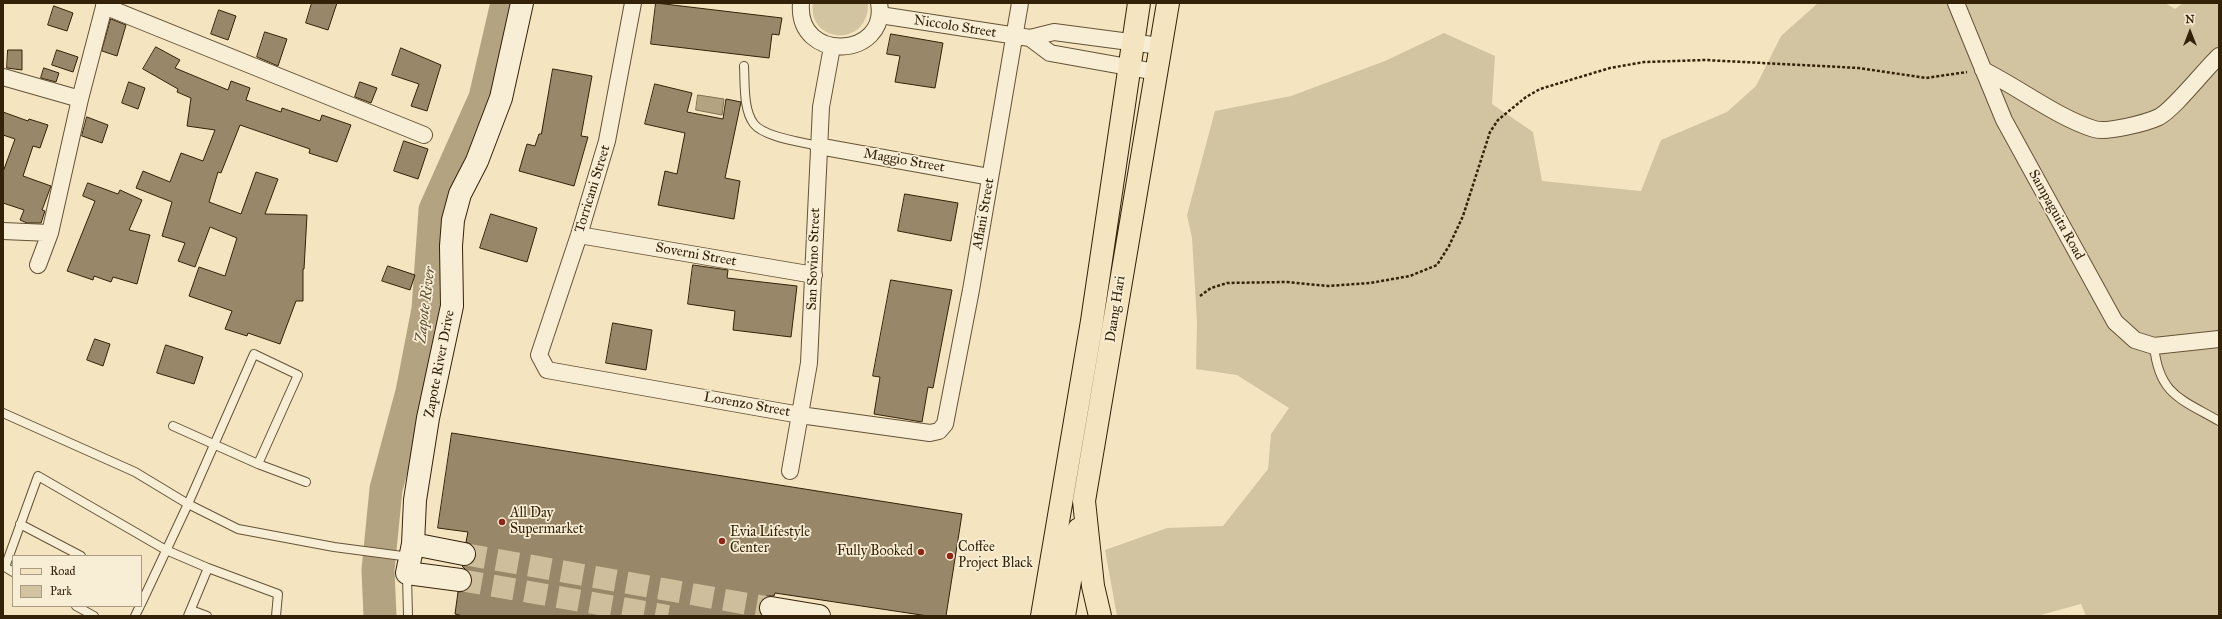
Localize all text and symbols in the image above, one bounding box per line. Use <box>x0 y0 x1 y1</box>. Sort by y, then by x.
street label: Niccolo Street <box>913 12 997 42</box>
north arrow <box>2170 12 2210 52</box>
text: N <box>2185 13 2195 26</box>
street label: Torricani Street <box>572 143 614 235</box>
street label: Maggio Street <box>862 146 946 176</box>
street label: Sampaguita Road <box>2024 167 2088 263</box>
street label: Aflani Street <box>969 177 999 251</box>
street label: San Sovino Street <box>804 207 824 311</box>
street label: Soverni Street <box>654 240 738 270</box>
water label: Zapote River <box>412 266 440 344</box>
street label: Daang Hari <box>1102 275 1130 343</box>
street label: Zapote River Drive <box>421 309 459 419</box>
street label: Lorenzo Street <box>702 389 792 421</box>
place label: All Day Supermarket <box>510 506 584 538</box>
marker: All Day Supermarket <box>497 517 507 527</box>
place label: Evia Lifestyle Center <box>730 525 810 558</box>
marker: Evia Lifestyle Center <box>717 536 727 546</box>
place label: Coffee Project Black <box>958 540 1033 572</box>
place label: Fully Booked <box>837 544 913 560</box>
marker: Fully Booked <box>916 547 926 557</box>
marker: Coffee Project Black <box>945 551 955 561</box>
legend <box>12 555 142 607</box>
text: Road <box>50 564 76 578</box>
text: Park <box>50 584 72 598</box>

